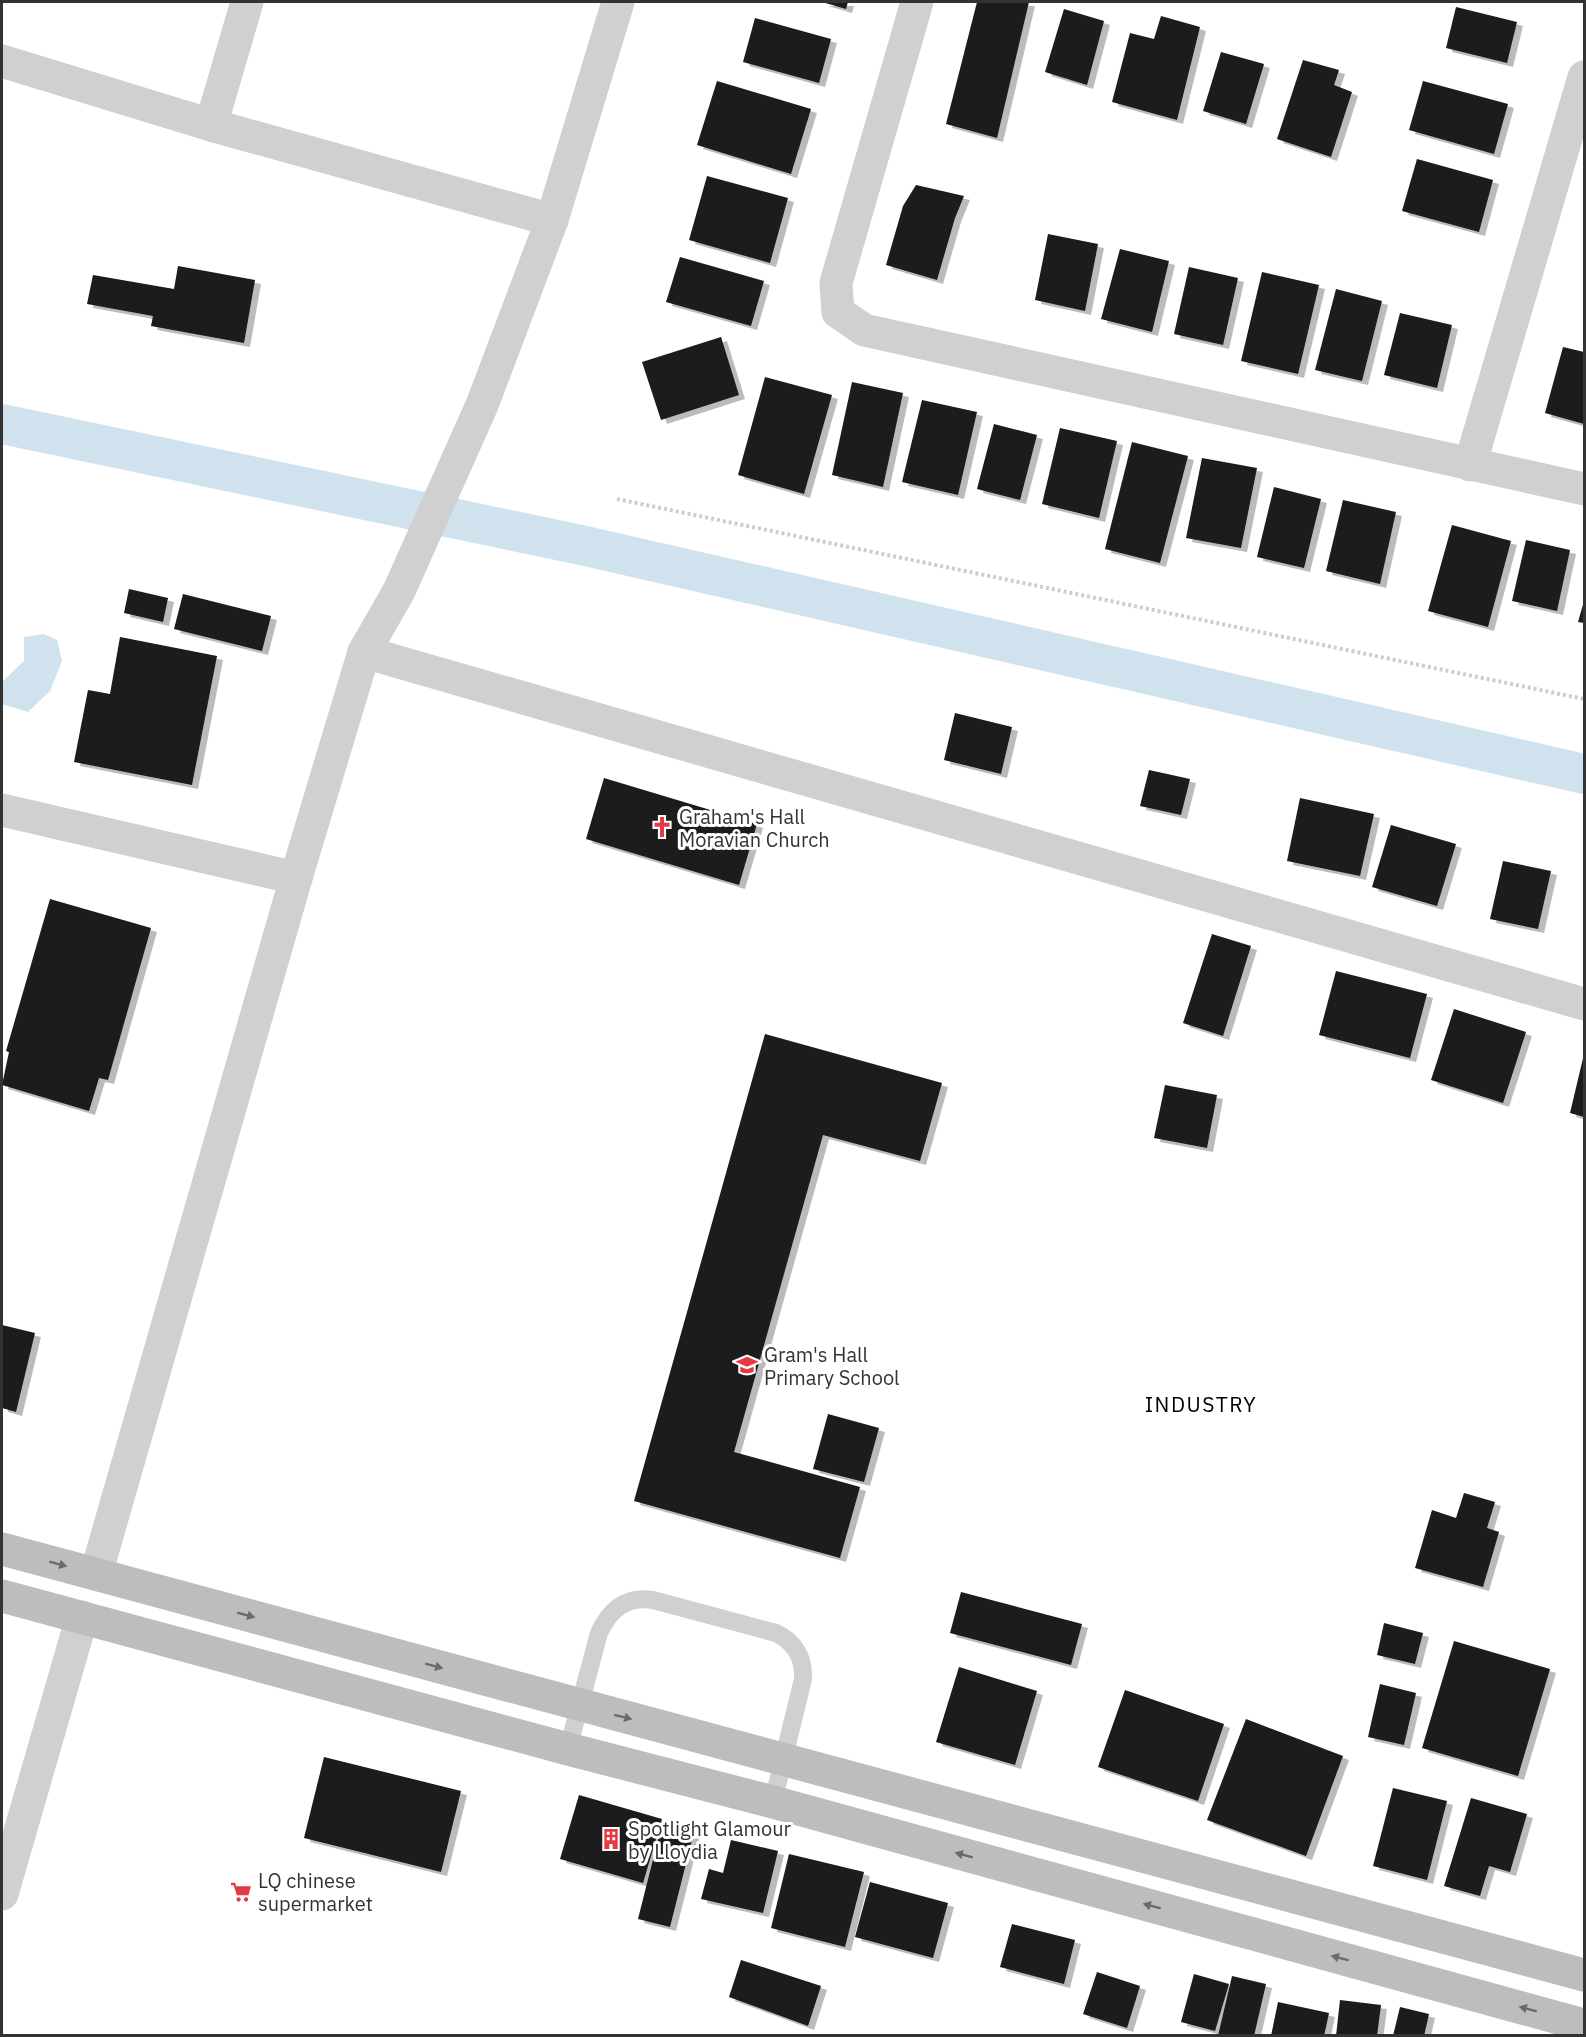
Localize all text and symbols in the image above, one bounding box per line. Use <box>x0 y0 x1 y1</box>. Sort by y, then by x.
place label: Graham's Hall Moravian Church <box>679 803 830 853</box>
church icon: Graham's Hall Moravian Church <box>650 815 674 839</box>
place label: Gram's Hall Primary School <box>764 1341 900 1391</box>
school or university icon: Gram's Hall Primary School <box>735 1353 759 1377</box>
district label: INDUSTRY <box>1145 1390 1257 1418</box>
one-way arrow <box>49 1560 67 1569</box>
one-way arrow <box>237 1611 255 1620</box>
one-way arrow <box>425 1662 443 1671</box>
one-way arrow <box>613 1712 632 1722</box>
place label: Spotlight Glamour by Lloydia <box>628 1815 791 1865</box>
building icon: Spotlight Glamour by Lloydia <box>599 1827 623 1851</box>
one-way arrow <box>955 1849 973 1859</box>
place label: LQ chinese supermarket <box>258 1867 373 1917</box>
supermarket icon: LQ chinese supermarket <box>229 1880 253 1904</box>
one-way arrow <box>1143 1901 1161 1910</box>
one-way arrow <box>1331 1952 1349 1962</box>
one-way arrow <box>1519 2004 1537 2013</box>

